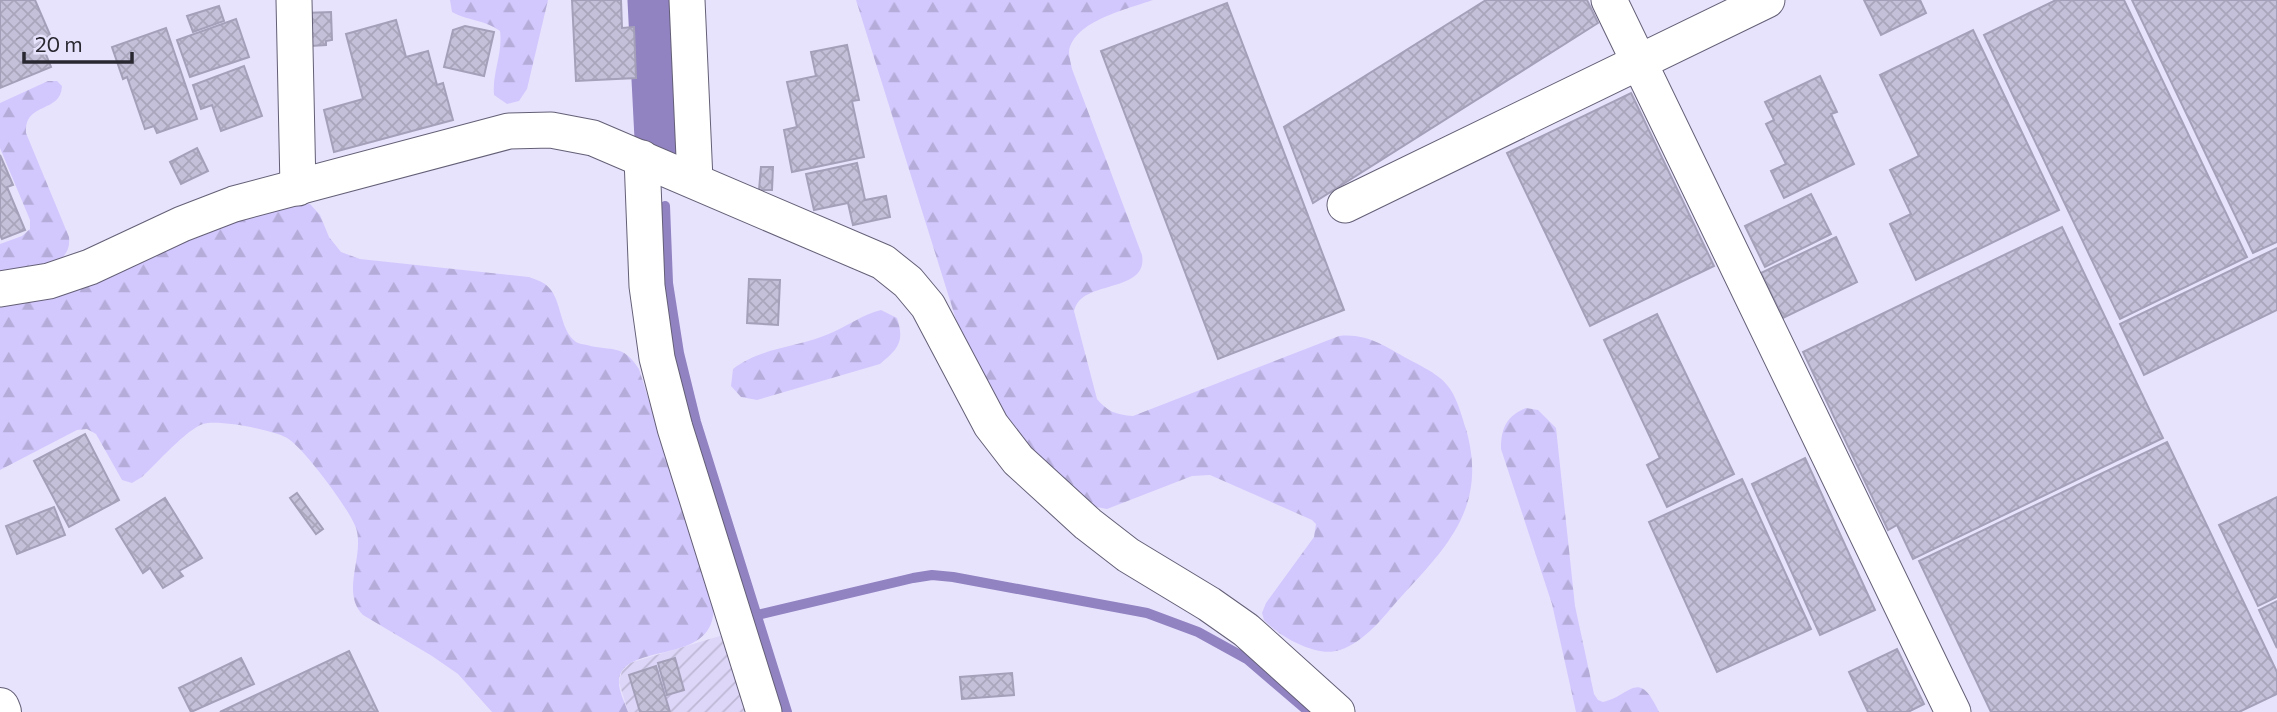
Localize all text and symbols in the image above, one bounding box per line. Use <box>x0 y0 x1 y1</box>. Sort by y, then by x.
scale bar <box>24 21 133 65</box>
text: 20 m <box>35 31 83 56</box>

